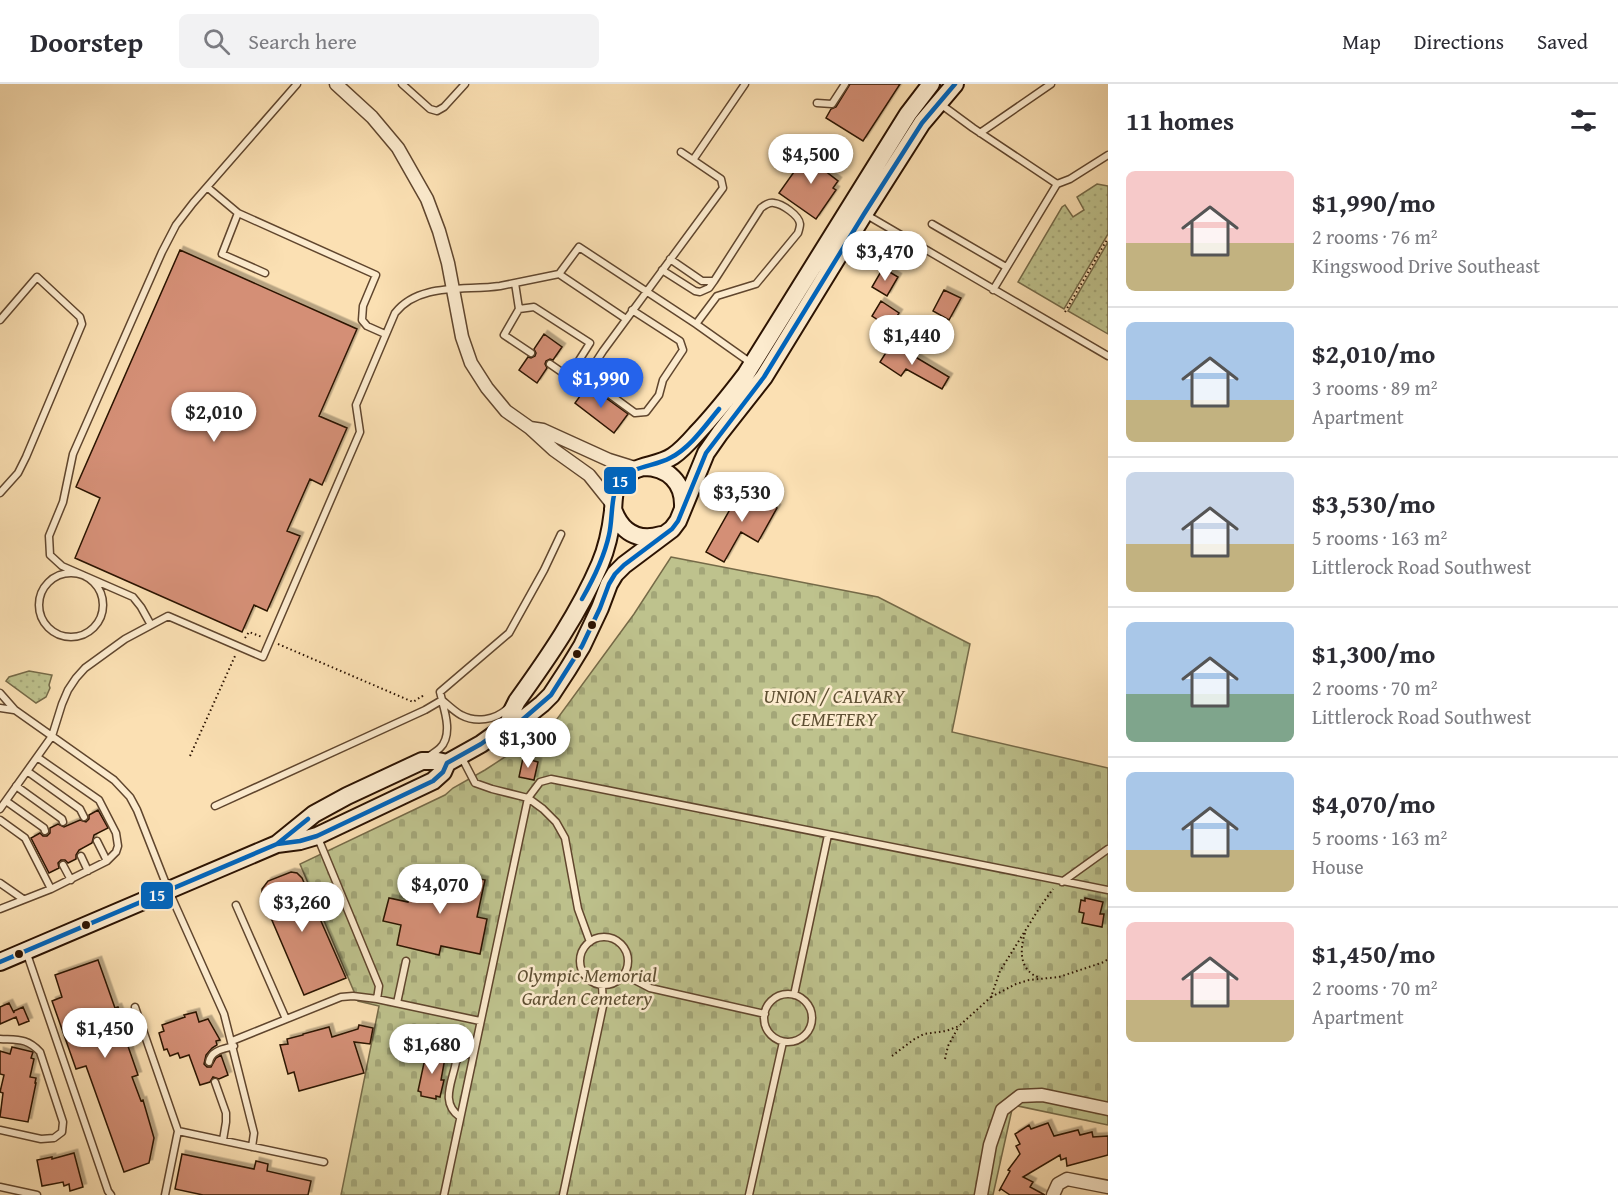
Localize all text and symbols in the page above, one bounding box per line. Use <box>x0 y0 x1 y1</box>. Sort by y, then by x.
search box <box>179 14 599 68</box>
text: Doorstep <box>30 21 143 62</box>
icon: search <box>200 25 233 58</box>
text: Search here <box>248 25 357 57</box>
text: Map <box>1342 26 1381 57</box>
text: Directions <box>1414 26 1504 57</box>
text: Saved <box>1537 26 1588 57</box>
text: 11 homes <box>1126 101 1234 140</box>
icon: filters <box>1567 104 1600 137</box>
pin: $4,500 <box>762 134 860 185</box>
text: $4,500 <box>782 139 840 168</box>
text: $1,990/mo <box>1312 183 1435 222</box>
icon: home <box>1174 195 1246 267</box>
text: 2 rooms · 76 m² <box>1312 222 1438 251</box>
pin: $3,470 <box>836 231 934 282</box>
text: $3,470 <box>856 236 914 265</box>
text: Kingswood Drive Southeast <box>1312 251 1540 280</box>
pin: $1,440 <box>863 315 961 366</box>
text: $1,440 <box>883 320 941 349</box>
text: $2,010/mo <box>1312 334 1435 373</box>
icon: home <box>1174 346 1246 418</box>
pin: $1,990 <box>552 358 650 409</box>
text: $1,990 <box>572 363 630 392</box>
text: 3 rooms · 89 m² <box>1312 373 1438 402</box>
pin: $2,010 <box>165 392 263 443</box>
text: $2,010 <box>185 397 243 426</box>
text: Apartment <box>1312 402 1404 431</box>
line badge: 15 <box>603 466 637 495</box>
text: 15 <box>612 469 628 493</box>
pin: $3,530 <box>693 472 791 523</box>
text: $3,530 <box>713 477 771 506</box>
text: $3,530/mo <box>1312 484 1435 523</box>
icon: home <box>1174 496 1246 568</box>
text: 5 rooms · 163 m² <box>1312 523 1447 552</box>
text: Littlerock Road Southwest <box>1312 552 1531 581</box>
unlabelled marker <box>586 619 598 631</box>
text: $1,300/mo <box>1312 634 1435 673</box>
icon: home <box>1174 646 1246 718</box>
unlabelled marker <box>571 648 583 660</box>
text: 2 rooms · 70 m² <box>1312 673 1438 702</box>
park label: UNION / CALVARY CEMETERY <box>763 681 906 733</box>
text: Littlerock Road Southwest <box>1312 702 1531 731</box>
pin: $1,300 <box>479 718 577 769</box>
text: $1,300 <box>499 723 557 752</box>
text: $4,070/mo <box>1312 784 1435 823</box>
icon: home <box>1174 796 1246 868</box>
text: 5 rooms · 163 m² <box>1312 823 1447 852</box>
text: House <box>1312 852 1364 881</box>
pin: $4,070 <box>391 864 489 915</box>
text: $4,070 <box>411 869 469 898</box>
line badge: 15 <box>140 881 174 910</box>
pin: $3,260 <box>253 882 351 933</box>
text: 15 <box>149 883 165 907</box>
text: $3,260 <box>273 887 331 916</box>
unlabelled marker <box>80 919 92 931</box>
text: $1,450/mo <box>1312 934 1435 973</box>
icon: home <box>1174 946 1246 1018</box>
unlabelled marker <box>13 948 25 960</box>
park label: Olympic Memorial Garden Cemetery <box>517 960 657 1012</box>
text: 2 rooms · 70 m² <box>1312 973 1438 1002</box>
text: Apartment <box>1312 1002 1404 1031</box>
pin: $1,450 <box>56 1008 154 1059</box>
text: $1,450 <box>76 1013 134 1042</box>
pin: $1,680 <box>383 1024 481 1075</box>
text: $1,680 <box>403 1029 461 1058</box>

